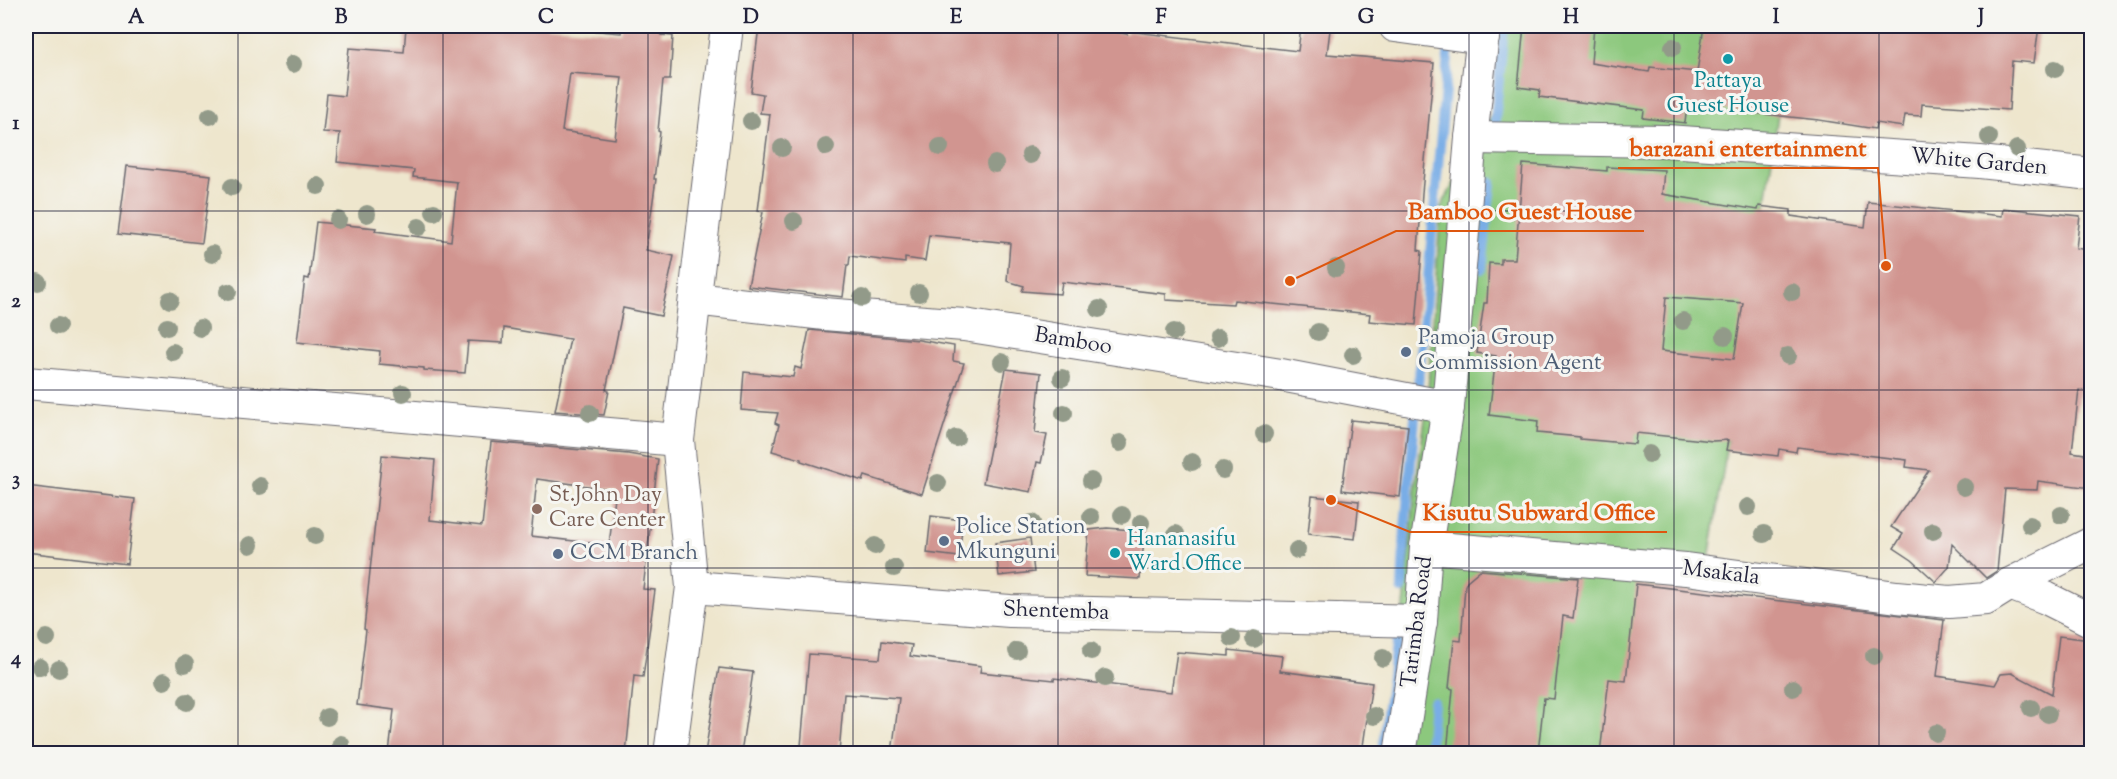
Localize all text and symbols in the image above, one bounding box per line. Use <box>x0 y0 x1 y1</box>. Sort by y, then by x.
text: A <box>128 4 145 33</box>
text: B <box>335 4 348 33</box>
text: C <box>538 4 554 33</box>
text: D <box>743 4 759 33</box>
text: E <box>950 4 963 33</box>
text: F <box>1155 4 1167 33</box>
text: G <box>1358 4 1375 33</box>
text: H <box>1563 4 1579 33</box>
text: I <box>1773 4 1780 33</box>
text: J <box>1976 4 1984 33</box>
marker: Pattaya Guest House <box>1721 52 1735 66</box>
place label: Pattaya Guest House <box>1667 66 1789 123</box>
text: 1 <box>13 110 20 139</box>
callout: barazani entertainment <box>1618 126 1878 168</box>
text: barazani entertainment <box>1629 133 1867 167</box>
street label: White Garden <box>1909 141 2049 185</box>
callout: Bamboo Guest House <box>1396 189 1644 231</box>
text: Bamboo Guest House <box>1408 196 1632 230</box>
text: 2 <box>11 288 21 317</box>
street label: Bamboo <box>1032 320 1114 364</box>
place label: Pamoja Group Commission Agent <box>1418 323 1602 380</box>
marker: Pamoja Group Commission Agent <box>1399 345 1413 359</box>
text: 3 <box>12 466 20 495</box>
place label: St.John Day Care Center <box>549 480 666 537</box>
callout: Kisutu Subward Office <box>1410 490 1667 532</box>
text: Kisutu Subward Office <box>1422 497 1656 531</box>
marker: St.John Day Care Center <box>530 502 544 516</box>
place label: Police Station Mkunguni <box>956 512 1086 569</box>
place label: Hananasifu Ward Office <box>1127 524 1242 581</box>
marker: Police Station Mkunguni <box>937 534 951 548</box>
place label: CCM Branch <box>570 538 698 570</box>
marker: Hananasifu Ward Office <box>1108 546 1122 560</box>
marker: CCM Branch <box>551 547 565 561</box>
street label: Msakala <box>1681 553 1761 595</box>
street label: Tarimba Road <box>1394 554 1442 690</box>
street label: Shentemba <box>1002 594 1110 630</box>
text: 4 <box>10 645 21 674</box>

